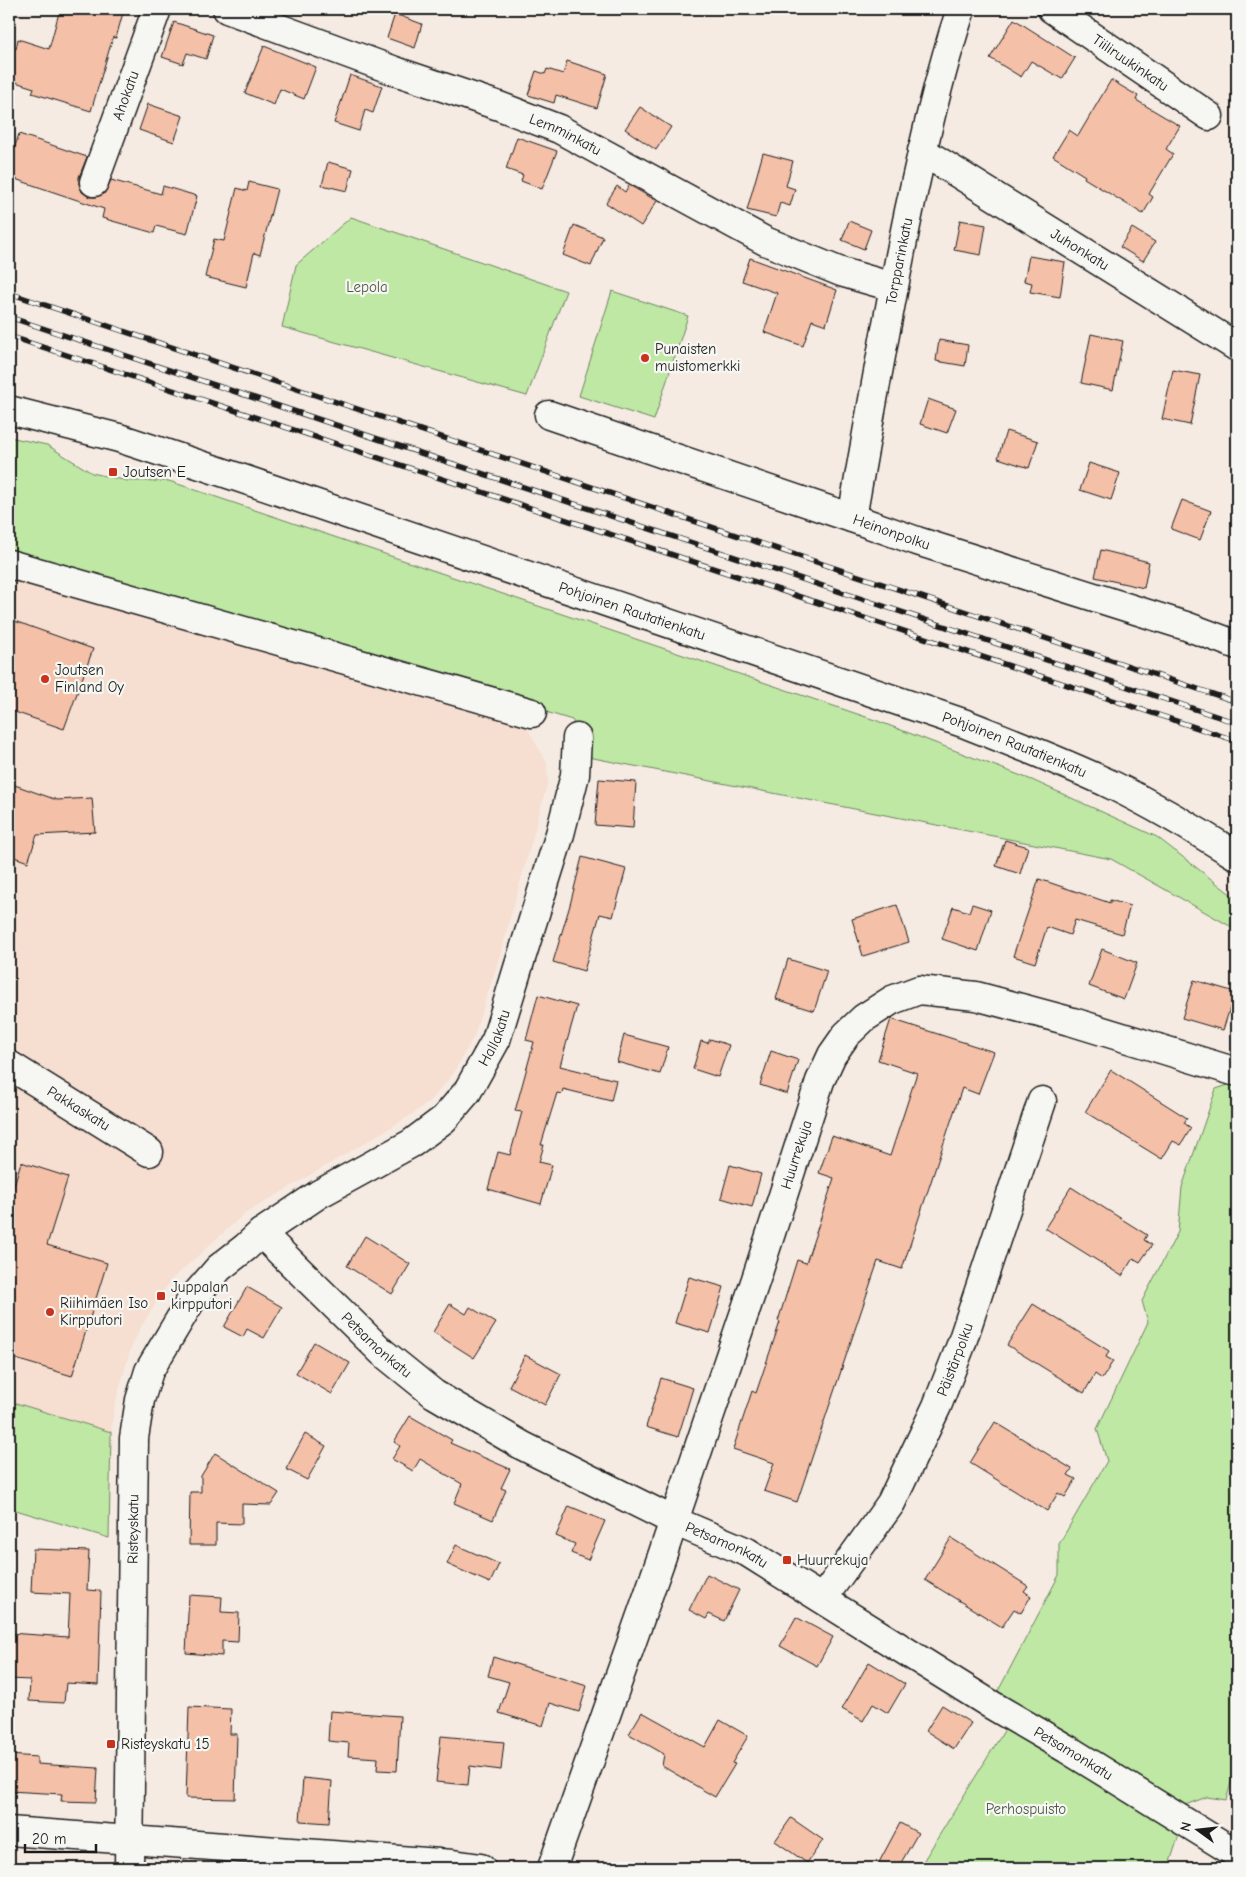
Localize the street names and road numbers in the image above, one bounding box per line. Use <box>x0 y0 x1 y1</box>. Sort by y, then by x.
street label: Tiiliruukinkatu <box>1089 30 1172 95</box>
street label: Ahokatu <box>108 68 143 123</box>
street label: Lemminkatu <box>527 109 605 159</box>
street label: Torpparinkatu <box>882 216 916 306</box>
street label: Juhonkatu <box>1047 224 1112 274</box>
street label: Heinonpolku <box>851 510 932 554</box>
street label: Pohjoinen Rautatienkatu <box>556 578 708 644</box>
street label: Pohjoinen Rautatienkatu <box>940 708 1089 781</box>
street label: Hallakatu <box>474 1007 514 1069</box>
street label: Pakkaskatu <box>44 1082 113 1135</box>
street label: Huurrekuja <box>777 1118 816 1192</box>
street label: Petsamonkatu <box>338 1308 415 1381</box>
street label: Päistärpolku <box>933 1321 977 1399</box>
street label: Risteyskatu <box>124 1494 142 1564</box>
street label: Petsamonkatu <box>683 1518 771 1572</box>
street label: Petsamonkatu <box>1031 1723 1116 1784</box>

